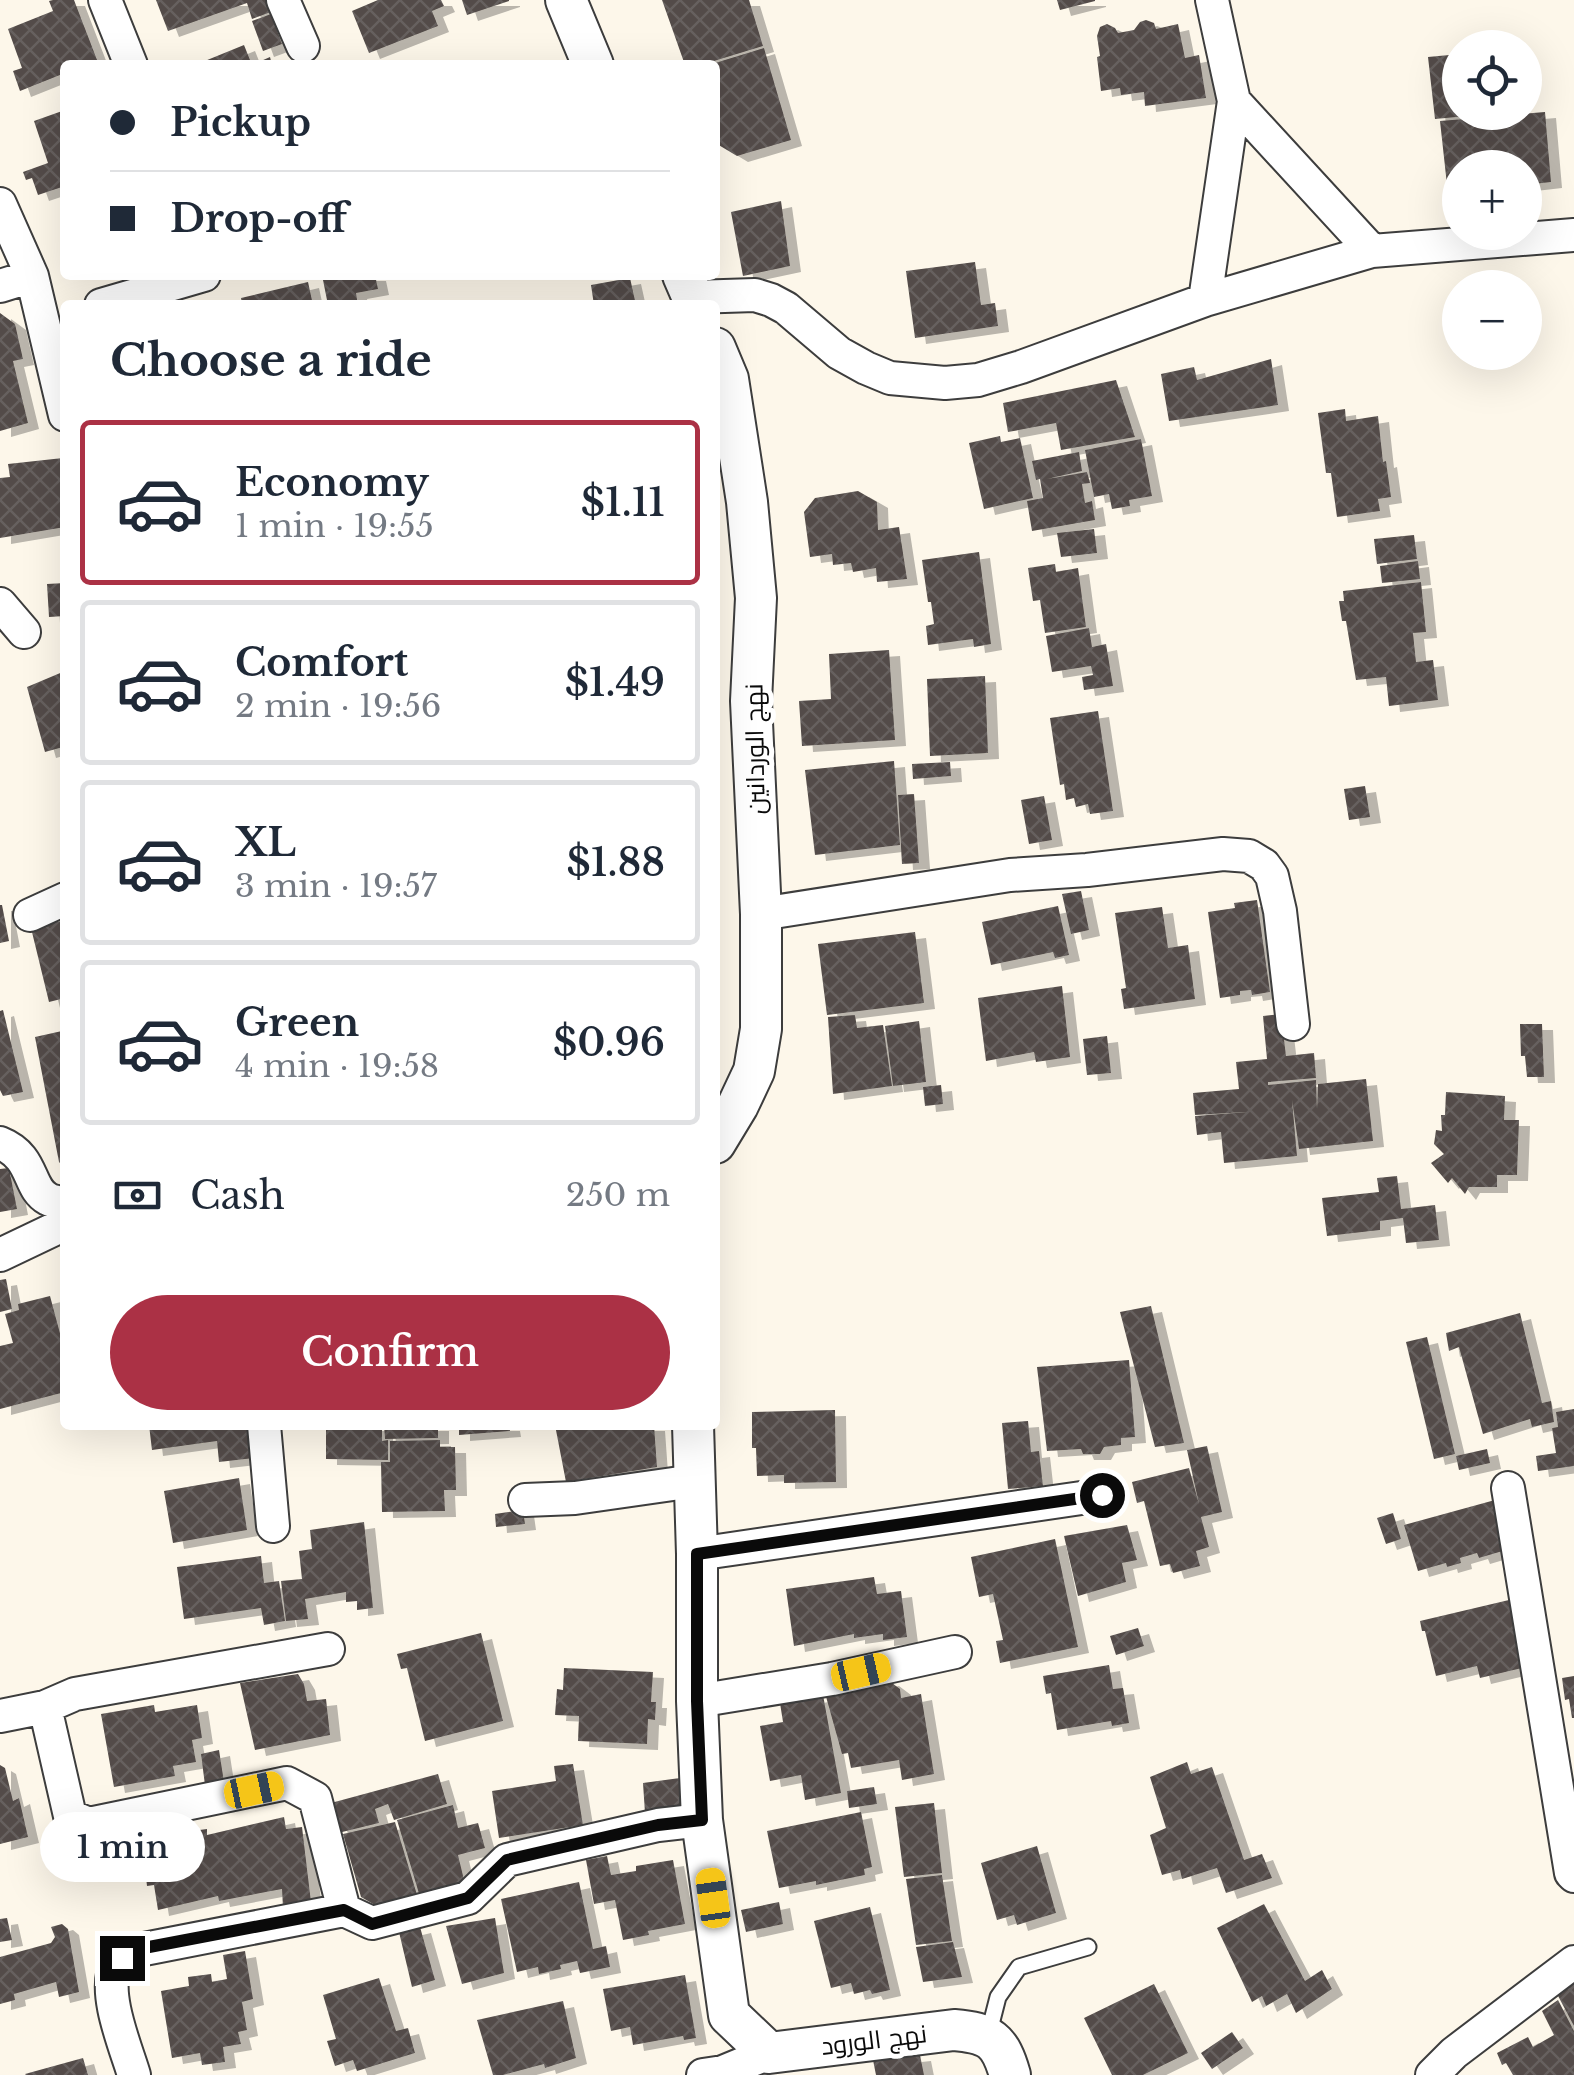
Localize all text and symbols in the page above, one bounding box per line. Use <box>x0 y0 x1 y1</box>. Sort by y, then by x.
map controls <box>1442 30 1542 370</box>
button: locate <box>1442 30 1542 130</box>
text: Pickup <box>170 99 311 146</box>
button: + <box>1442 150 1542 250</box>
text: Drop-off <box>170 195 347 242</box>
button: − <box>1442 270 1542 370</box>
text: Choose a ride <box>110 332 432 388</box>
icon: car <box>115 458 205 548</box>
text: Economy <box>235 459 429 506</box>
text: $1.11 <box>581 479 665 526</box>
text: 1 min · 19:55 <box>235 506 434 546</box>
icon: car <box>115 638 205 728</box>
text: Comfort <box>235 639 408 686</box>
text: $1.49 <box>565 659 665 706</box>
street label: نهج الوردانين <box>738 683 773 815</box>
text: 2 min · 19:56 <box>235 686 441 726</box>
icon: car <box>115 818 205 908</box>
text: XL <box>235 819 296 866</box>
text: $1.88 <box>567 839 665 886</box>
text: 3 min · 19:57 <box>235 866 437 906</box>
icon: car <box>115 998 205 1088</box>
text: Green <box>235 999 359 1046</box>
text: $0.96 <box>553 1019 665 1066</box>
text: 4 min · 19:58 <box>235 1046 439 1086</box>
icon: cash <box>110 1168 165 1223</box>
text: Cash <box>190 1172 285 1219</box>
text: 250 m <box>566 1175 670 1215</box>
button: Confirm <box>110 1295 670 1410</box>
route start <box>1080 1473 1125 1518</box>
car <box>828 1651 894 1693</box>
car <box>222 1769 286 1811</box>
callout: 1 min <box>39 1813 204 1883</box>
text: 1 min <box>76 1827 169 1867</box>
car <box>694 1866 732 1930</box>
route end <box>100 1936 145 1981</box>
street label: نهج الورود <box>819 2018 929 2063</box>

